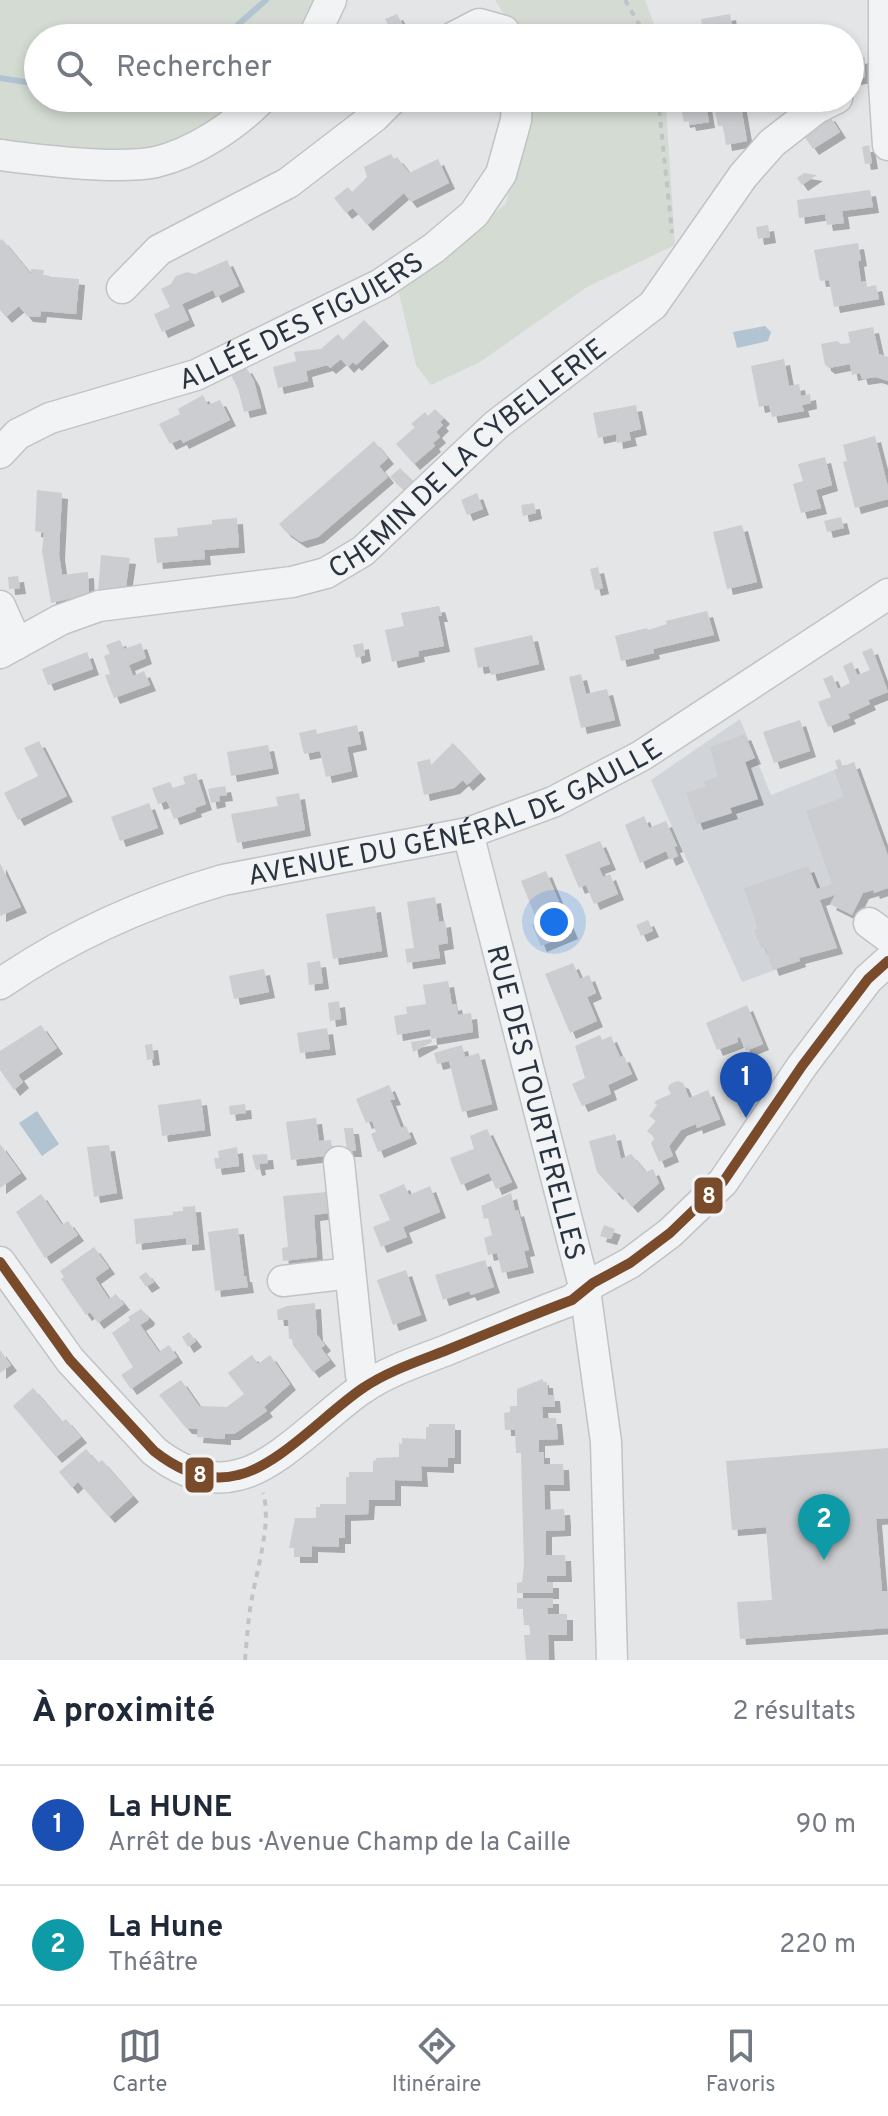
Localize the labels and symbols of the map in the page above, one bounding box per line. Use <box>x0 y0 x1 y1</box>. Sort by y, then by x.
street label: ALLÉE DES FIGUIERS <box>175 245 431 400</box>
street label: CHEMIN DE LA CYBELLERIE <box>323 332 615 588</box>
street label: AVENUE DU GÉNÉRAL DE GAULLE <box>245 732 670 896</box>
your location <box>534 902 574 942</box>
street label: RUE DES TOURTERELLES <box>476 942 592 1265</box>
pin: 1 <box>720 1052 772 1118</box>
line badge: 8 <box>693 1176 724 1215</box>
text: 8 <box>702 1184 716 1211</box>
line badge: 8 <box>184 1456 215 1494</box>
text: 8 <box>193 1463 207 1490</box>
pin: 2 <box>798 1494 850 1560</box>

